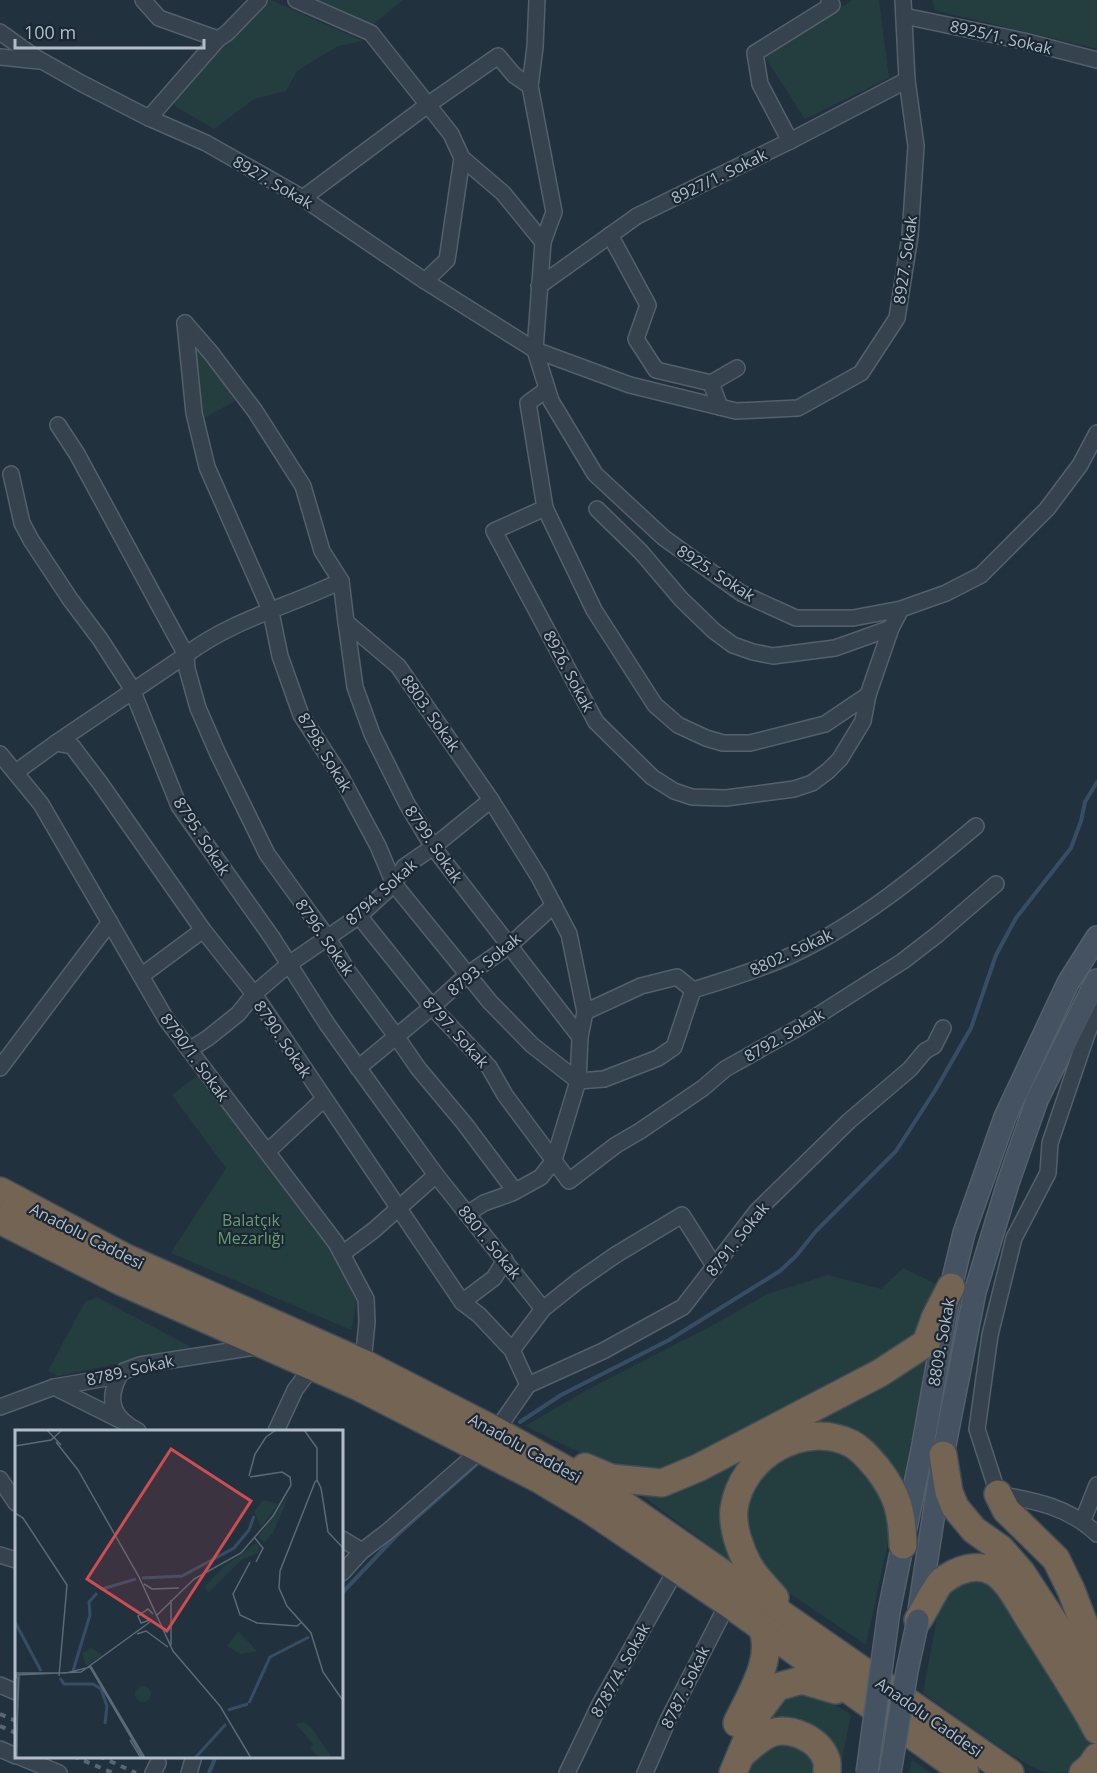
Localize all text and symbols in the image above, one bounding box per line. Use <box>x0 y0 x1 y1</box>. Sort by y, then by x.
scale bar <box>15 12 204 50</box>
street label: 8925/1. Sokak <box>948 15 1055 60</box>
text: 100 m <box>24 20 76 44</box>
street label: 8927/1. Sokak <box>667 143 771 209</box>
street label: 8927. Sokak <box>229 150 318 214</box>
street label: 8927. Sokak <box>888 214 922 306</box>
street label: 8925. Sokak <box>673 540 760 607</box>
street label: 8926. Sokak <box>538 627 600 716</box>
street label: 8803. Sokak <box>396 670 466 756</box>
street label: 8798. Sokak <box>293 708 358 796</box>
street label: 8795. Sokak <box>169 793 236 880</box>
street label: 8799. Sokak <box>400 801 468 888</box>
street label: 8794. Sokak <box>341 854 422 930</box>
street label: 8796. Sokak <box>290 894 360 980</box>
street label: 8802. Sokak <box>746 923 837 981</box>
street label: 8793. Sokak <box>442 927 526 1001</box>
street label: 8797. Sokak <box>418 992 494 1073</box>
street label: 8790. Sokak <box>249 996 317 1083</box>
street label: 8792. Sokak <box>740 1003 829 1067</box>
street label: 8790/1. Sokak <box>156 1008 235 1106</box>
street label: 8791. Sokak <box>700 1197 774 1281</box>
street label: Anadolu Caddesi <box>26 1198 148 1274</box>
street label: 8801. Sokak <box>453 1200 527 1284</box>
park label: Balatçık Mezarlığı <box>217 1209 285 1249</box>
street label: 8809. Sokak <box>922 1296 960 1388</box>
street label: 8789. Sokak <box>84 1349 176 1391</box>
street label: Anadolu Caddesi <box>465 1408 585 1488</box>
inset map <box>15 1430 344 1758</box>
street label: 8787/4. Sokak <box>585 1619 655 1721</box>
street label: 8787. Sokak <box>656 1642 715 1732</box>
street label: Anadolu Caddesi <box>871 1672 987 1762</box>

